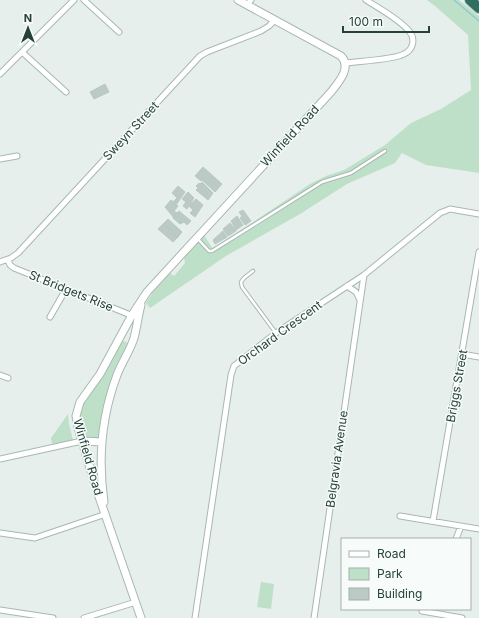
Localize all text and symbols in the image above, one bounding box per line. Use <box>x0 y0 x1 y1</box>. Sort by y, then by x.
north arrow <box>8 8 48 48</box>
scale bar <box>343 8 429 34</box>
text: N <box>24 11 32 25</box>
text: 100 m <box>349 14 383 29</box>
street label: Sweyn Street <box>100 98 162 163</box>
street label: Winfield Road <box>257 102 322 170</box>
street label: St Bridgets Rise <box>27 267 116 314</box>
street label: Orchard Crescent <box>235 297 325 368</box>
street label: Briggs Street <box>443 348 470 424</box>
street label: Belgravia Avenue <box>322 409 351 509</box>
street label: Winfield Road <box>70 417 107 497</box>
legend <box>341 538 471 610</box>
text: Road <box>377 546 406 561</box>
text: Park <box>377 566 403 581</box>
text: Building <box>377 586 422 601</box>

